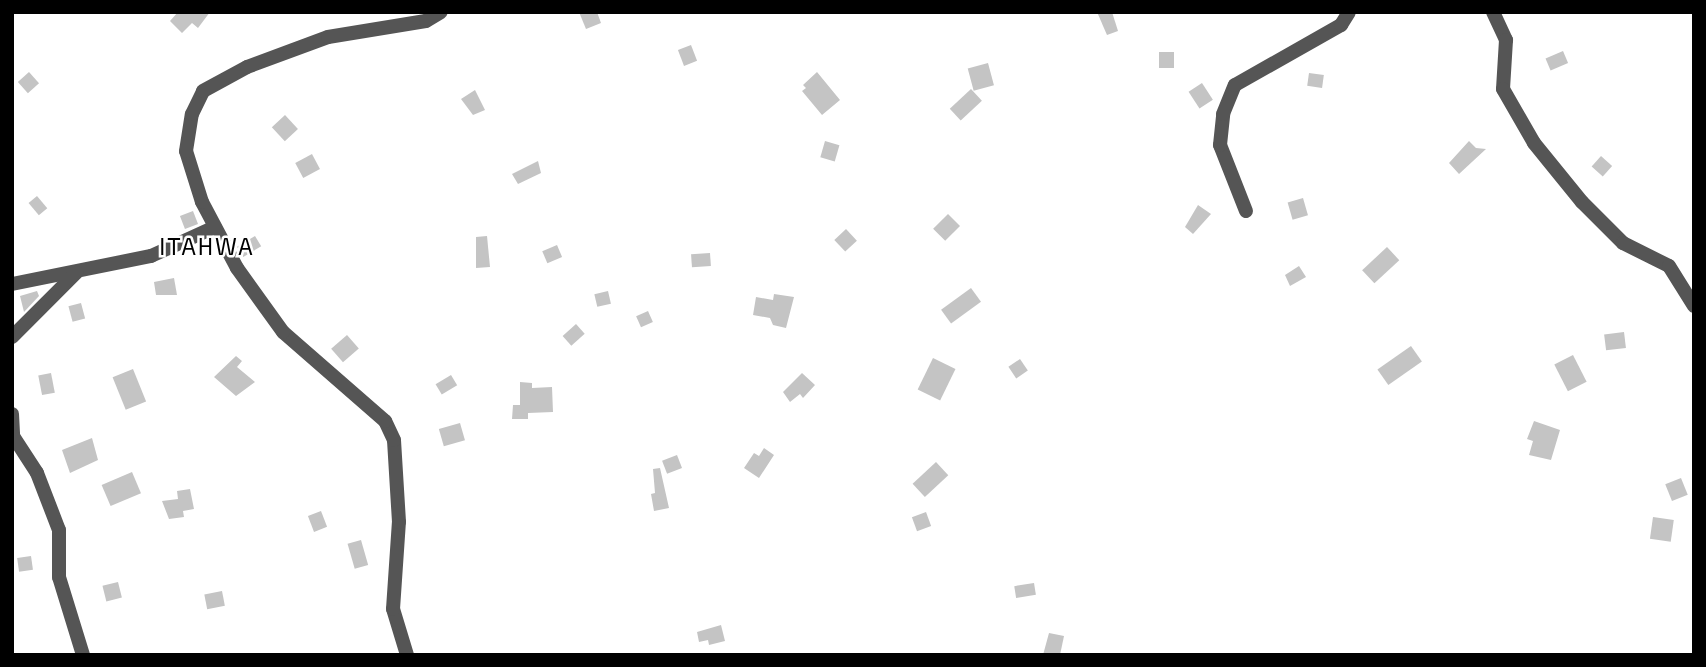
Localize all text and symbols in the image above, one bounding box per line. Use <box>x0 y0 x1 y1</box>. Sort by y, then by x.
district label: ITAHWA <box>160 232 254 260</box>

